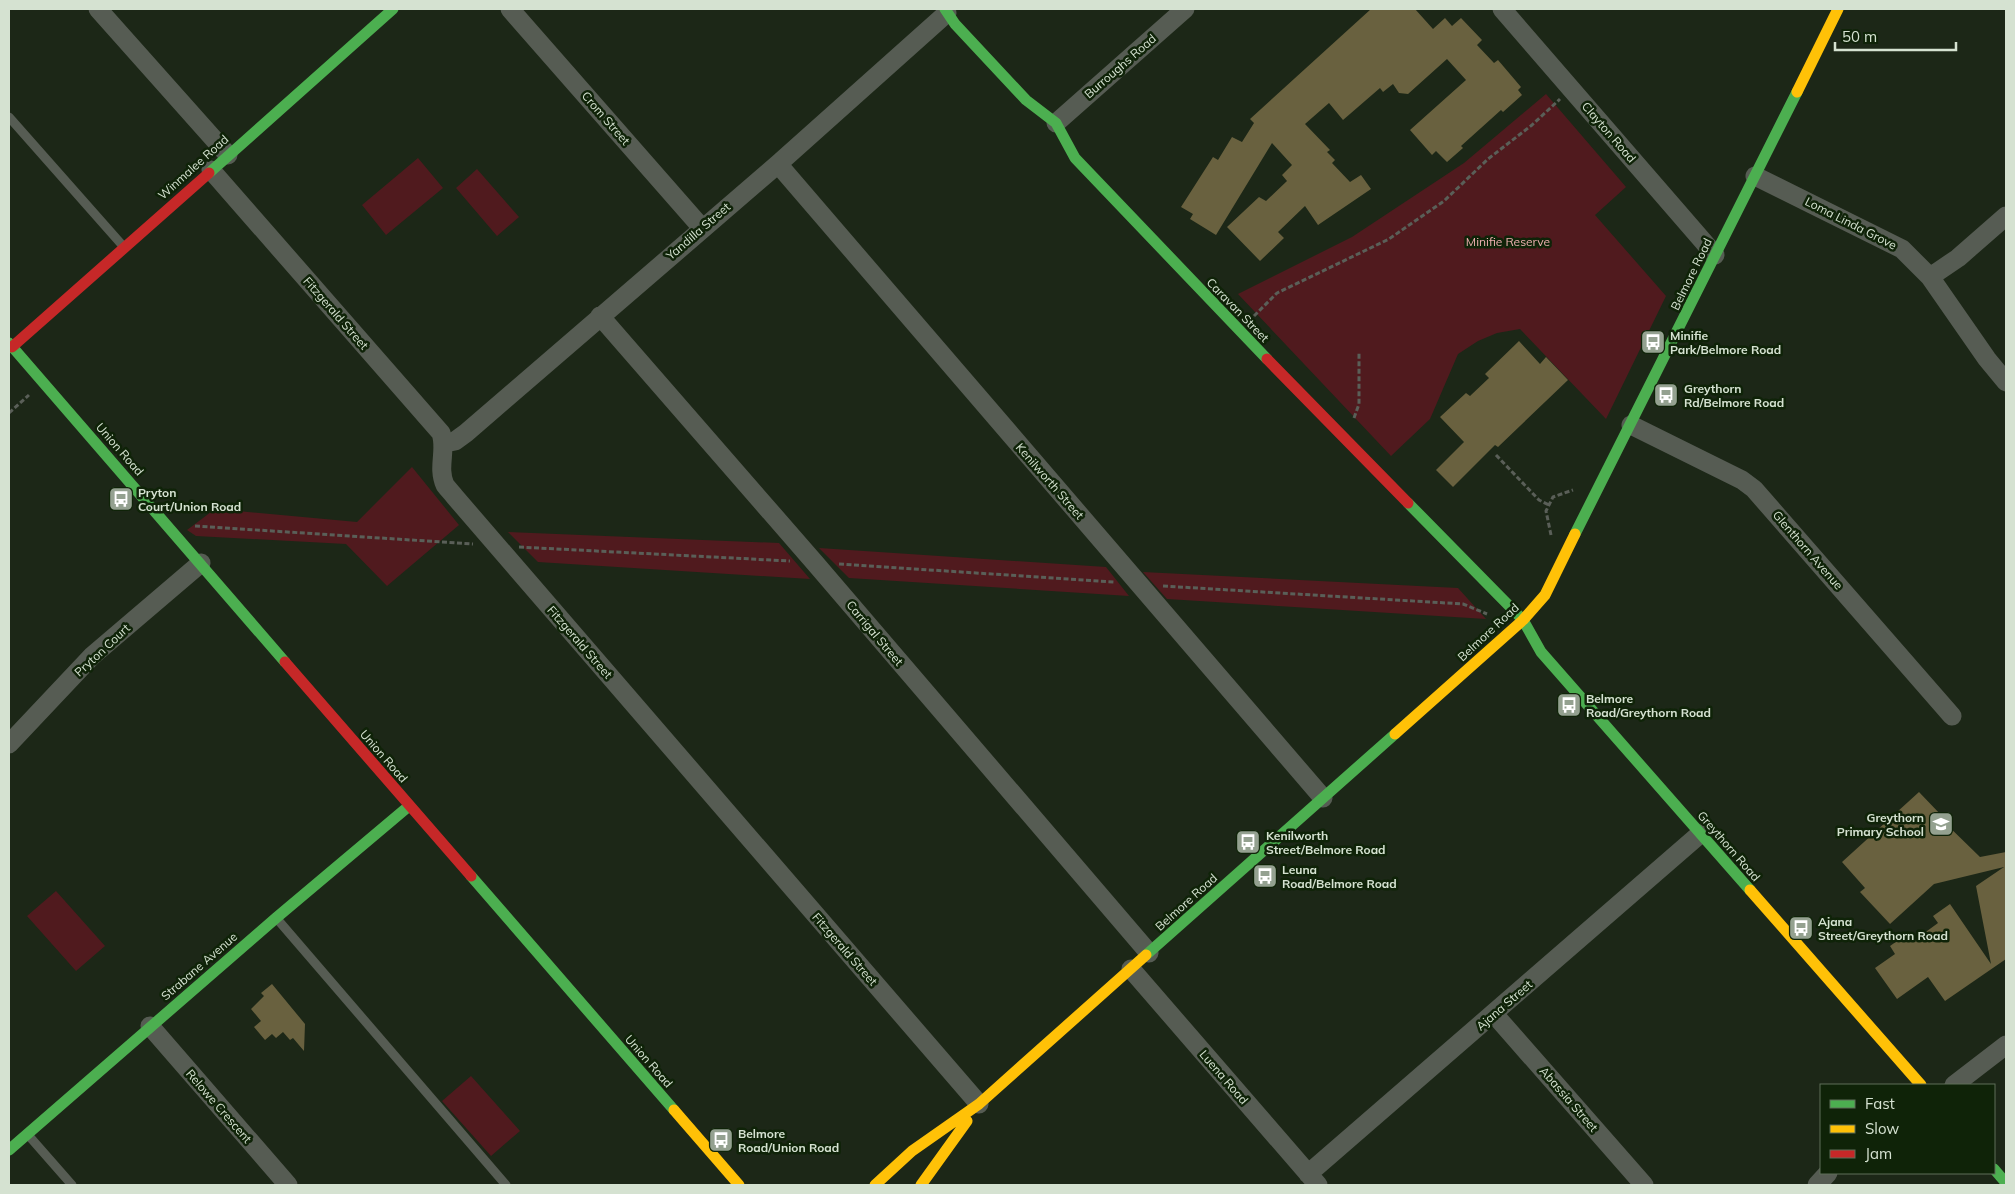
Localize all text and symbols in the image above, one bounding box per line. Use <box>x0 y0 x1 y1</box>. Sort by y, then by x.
scale bar <box>1835 20 1956 52</box>
text: 50 m <box>1842 27 1877 46</box>
street label: Burroughs Road <box>1081 31 1159 101</box>
street label: Crom Street <box>579 88 633 148</box>
street label: Clayton Road <box>1579 99 1639 165</box>
street label: Winmalee Road <box>155 132 231 202</box>
street label: Loma Linda Grove <box>1803 193 1899 253</box>
street label: Yandilla Street <box>662 199 733 264</box>
park label: Minifie Reserve <box>1466 234 1550 249</box>
street label: Belmore Road <box>1667 236 1715 312</box>
street label: Fitzgerald Street <box>300 274 372 352</box>
street label: Caravan Street <box>1204 275 1272 345</box>
place label: Minifie Park/Belmore Road <box>1670 328 1781 357</box>
bus stop icon: Minifie Park/Belmore Road <box>1640 329 1666 355</box>
place label: Greythorn Rd/Belmore Road <box>1684 381 1784 410</box>
bus stop icon: Greythorn Rd/Belmore Road <box>1653 382 1679 408</box>
street label: Union Road <box>93 420 147 478</box>
street label: Kenilworth Street <box>1013 440 1087 522</box>
place label: Pryton Court/Union Road <box>138 485 241 514</box>
bus stop icon: Pryton Court/Union Road <box>108 486 134 512</box>
street label: Glenthorn Avenue <box>1770 507 1846 593</box>
street label: Carrigal Street <box>843 597 907 669</box>
street label: Belmore Road <box>1454 600 1522 664</box>
street label: Fitzgerald Street <box>544 603 616 681</box>
street label: Pryton Court <box>71 620 133 680</box>
place label: Belmore Road/Greythorn Road <box>1586 691 1711 720</box>
bus stop icon: Belmore Road/Greythorn Road <box>1556 692 1582 718</box>
street label: Union Road <box>357 727 411 785</box>
street label: Greythorn Road <box>1694 808 1764 884</box>
place label: Greythorn Primary School <box>1837 810 1924 839</box>
school or university icon: Greythorn Primary School <box>1928 811 1954 837</box>
place label: Kenilworth Street/Belmore Road <box>1266 828 1386 857</box>
bus stop icon: Kenilworth Street/Belmore Road <box>1235 829 1261 855</box>
place label: Leuna Road/Belmore Road <box>1282 862 1397 891</box>
bus stop icon: Leuna Road/Belmore Road <box>1252 863 1278 889</box>
street label: Belmore Road <box>1152 870 1220 934</box>
street label: Fitzgerald Street <box>809 910 881 988</box>
place label: Ajana Street/Greythorn Road <box>1818 914 1948 943</box>
bus stop icon: Ajana Street/Greythorn Road <box>1788 915 1814 941</box>
street label: Strabane Avenue <box>158 929 240 1003</box>
street label: Ajana Street <box>1473 977 1535 1033</box>
street label: Union Road <box>622 1032 676 1090</box>
street label: Luena Road <box>1196 1047 1252 1107</box>
street label: Abassia Street <box>1537 1063 1601 1135</box>
street label: Relowe Crescent <box>183 1066 255 1146</box>
legend <box>1820 1084 1995 1174</box>
text: Fast <box>1865 1094 1895 1113</box>
text: Slow <box>1865 1119 1899 1138</box>
place label: Belmore Road/Union Road <box>738 1126 839 1155</box>
bus stop icon: Belmore Road/Union Road <box>708 1127 734 1153</box>
text: Jam <box>1865 1144 1892 1163</box>

